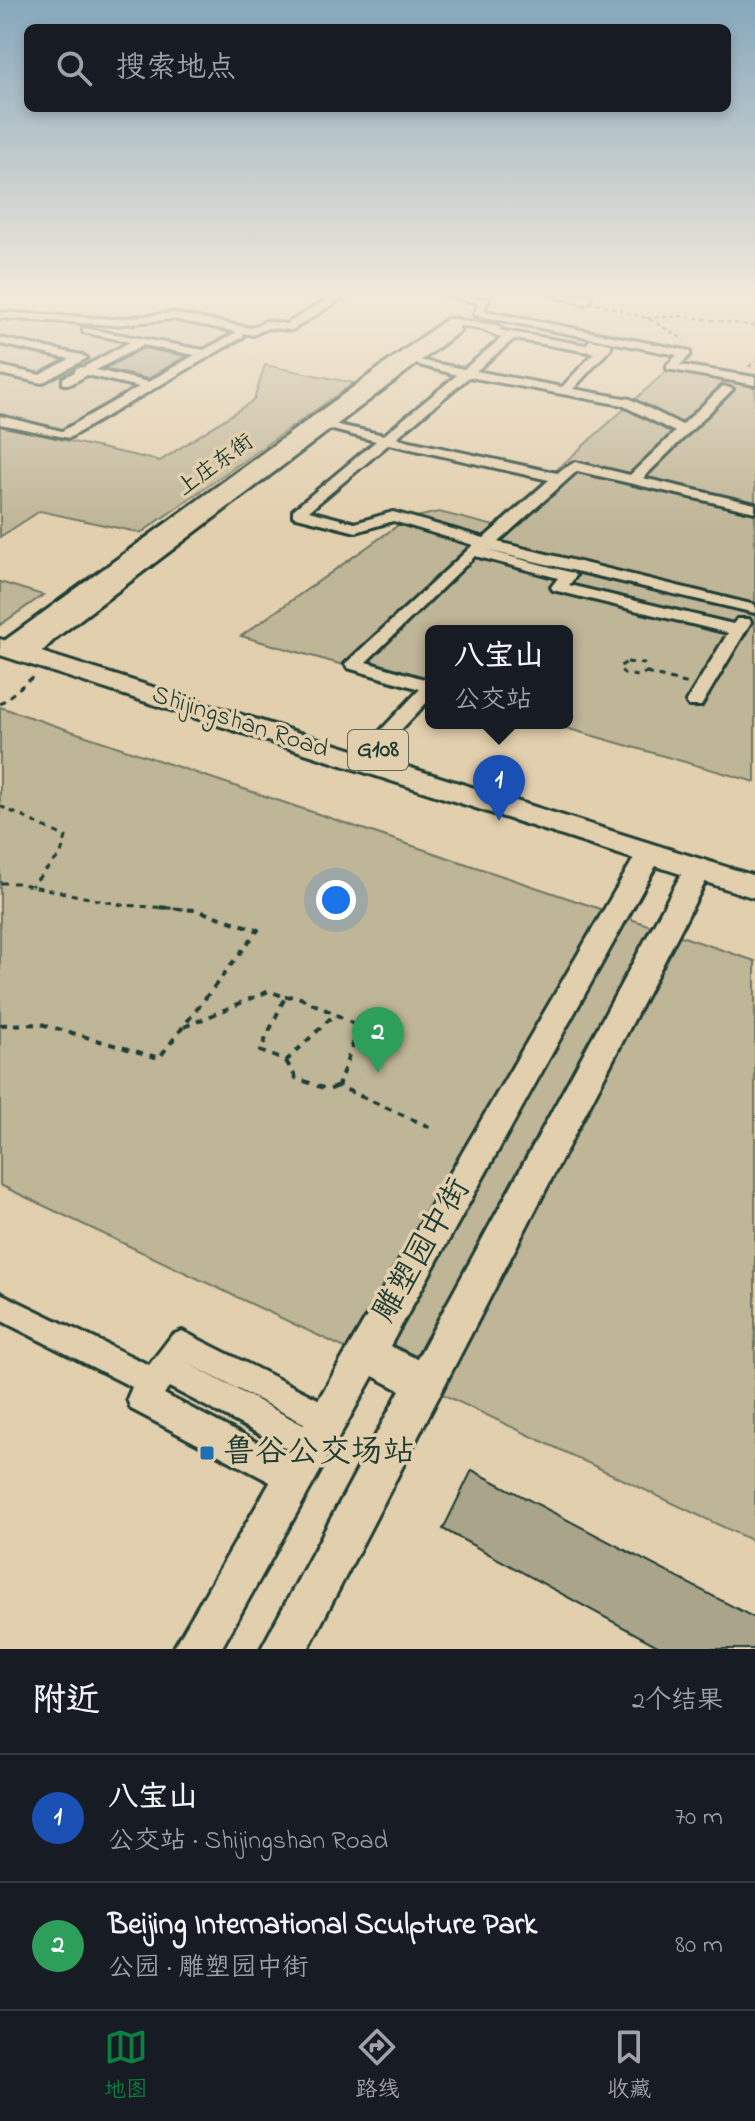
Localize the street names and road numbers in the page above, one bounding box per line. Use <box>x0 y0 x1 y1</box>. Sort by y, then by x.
street label: 上庄东街 <box>171 427 261 505</box>
street label: Shijingshan Road <box>147 677 334 770</box>
road number: G108 <box>348 730 408 770</box>
street label: 雕塑园中街 <box>363 1170 483 1332</box>

